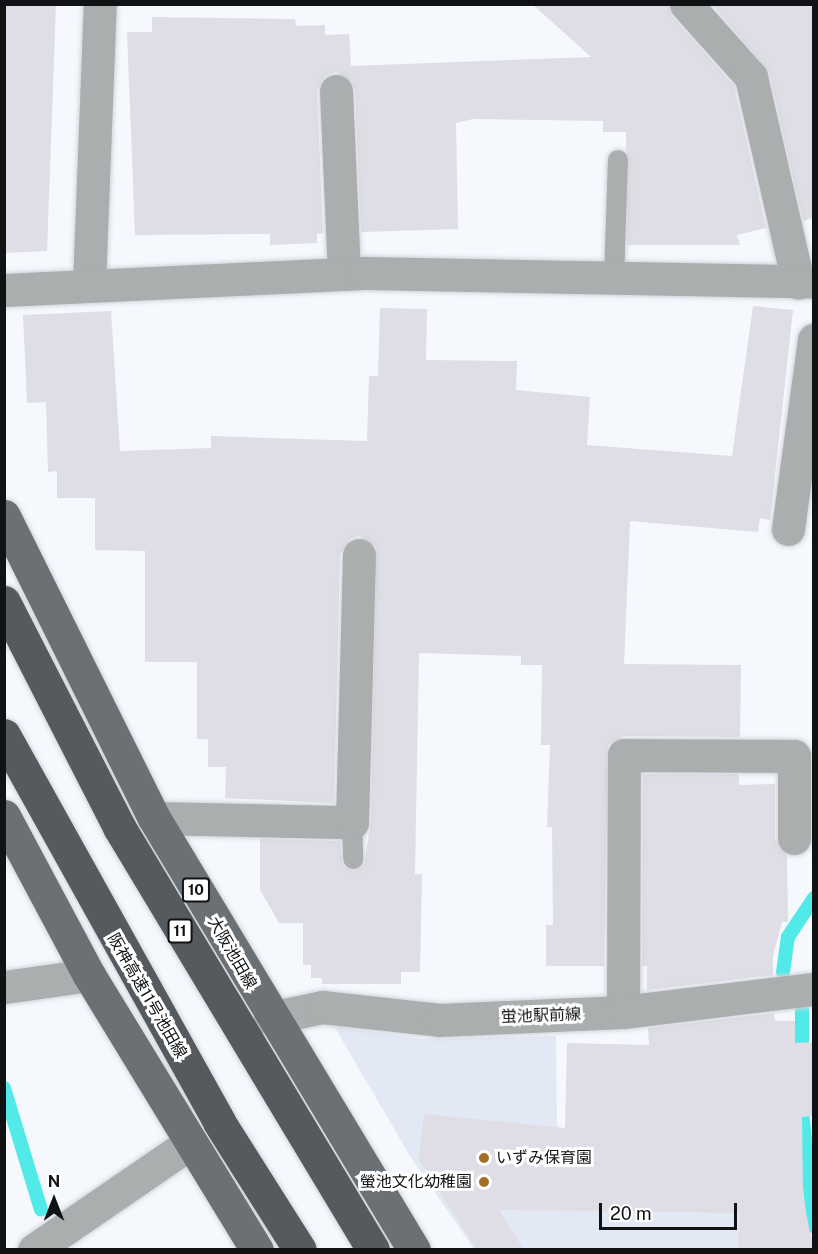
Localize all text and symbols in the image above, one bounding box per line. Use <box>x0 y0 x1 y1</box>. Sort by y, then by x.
road number: 10 <box>181 878 211 902</box>
street label: 大阪池田線 <box>204 914 260 992</box>
road number: 11 <box>166 919 194 943</box>
street label: 阪神高速11号池田線 <box>103 930 191 1062</box>
street label: 蛍池駅前線 <box>501 1005 581 1027</box>
place label: いずみ保育園 <box>496 1148 592 1168</box>
marker: いずみ保育園 <box>477 1151 491 1165</box>
north arrow <box>24 1170 84 1230</box>
text: N <box>48 1172 60 1191</box>
place label: 螢池文化幼稚園 <box>360 1172 472 1192</box>
marker: 螢池文化幼稚園 <box>477 1175 491 1189</box>
scale bar <box>602 1191 740 1229</box>
text: 20 m <box>610 1203 652 1224</box>

